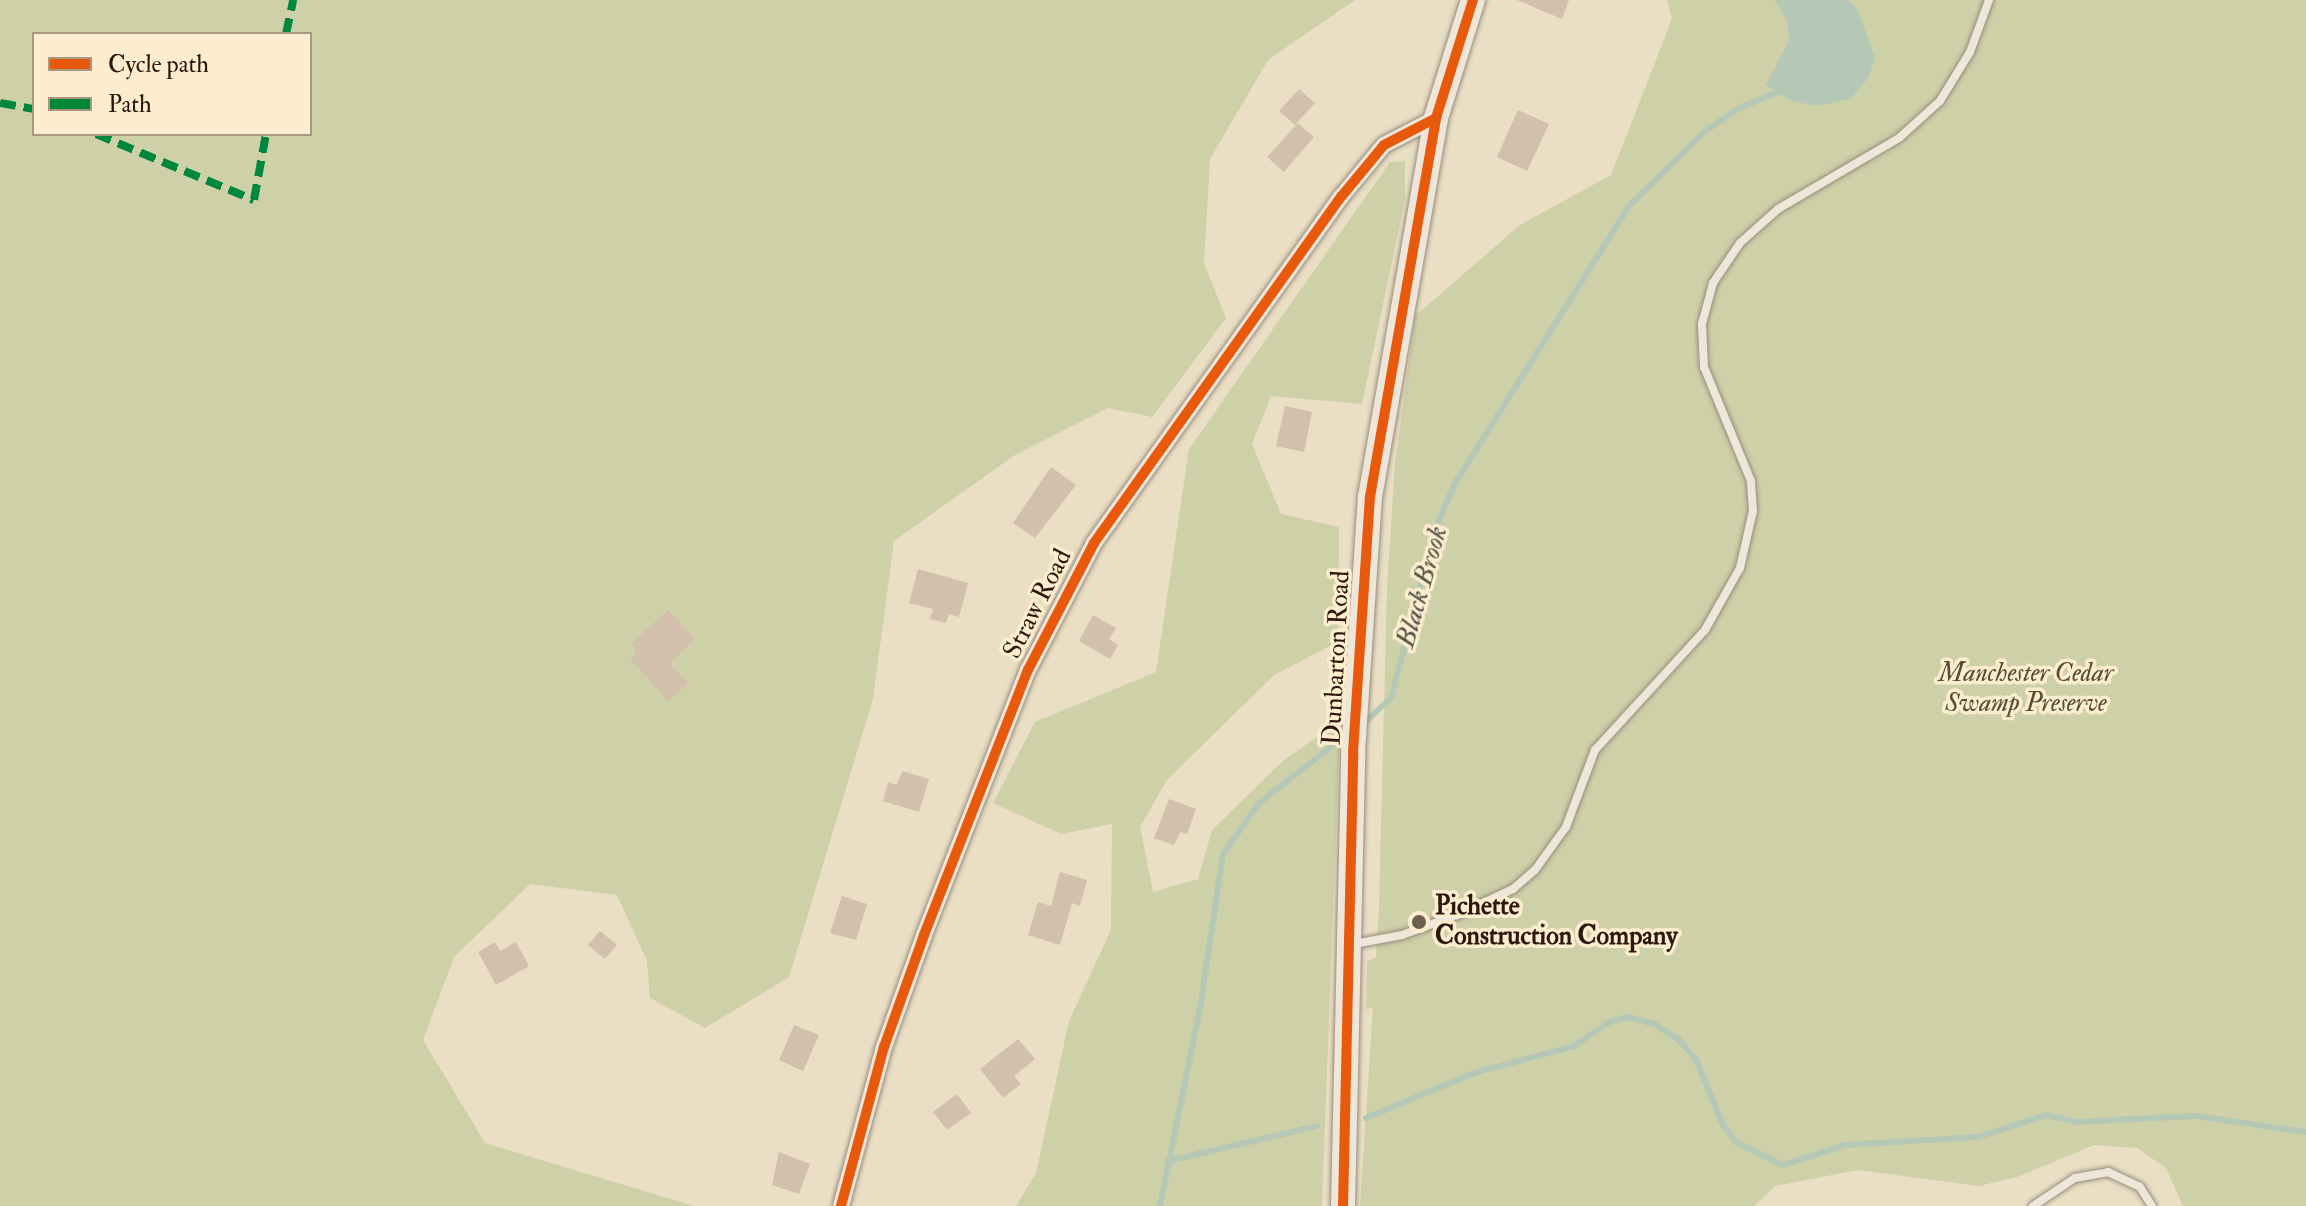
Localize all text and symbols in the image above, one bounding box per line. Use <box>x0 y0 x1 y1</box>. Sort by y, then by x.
legend <box>32 32 312 136</box>
text: Cycle path <box>108 49 209 80</box>
text: Path <box>108 89 152 120</box>
water label: Black Brook <box>1389 522 1455 652</box>
street label: Straw Road <box>997 544 1079 664</box>
street label: Dunbarton Road <box>1317 570 1357 746</box>
park label: Manchester Cedar Swamp Preserve <box>1939 658 2113 720</box>
place label: Pichette Construction Company <box>1435 891 1678 952</box>
marker: Pichette Construction Company <box>1410 913 1428 931</box>

